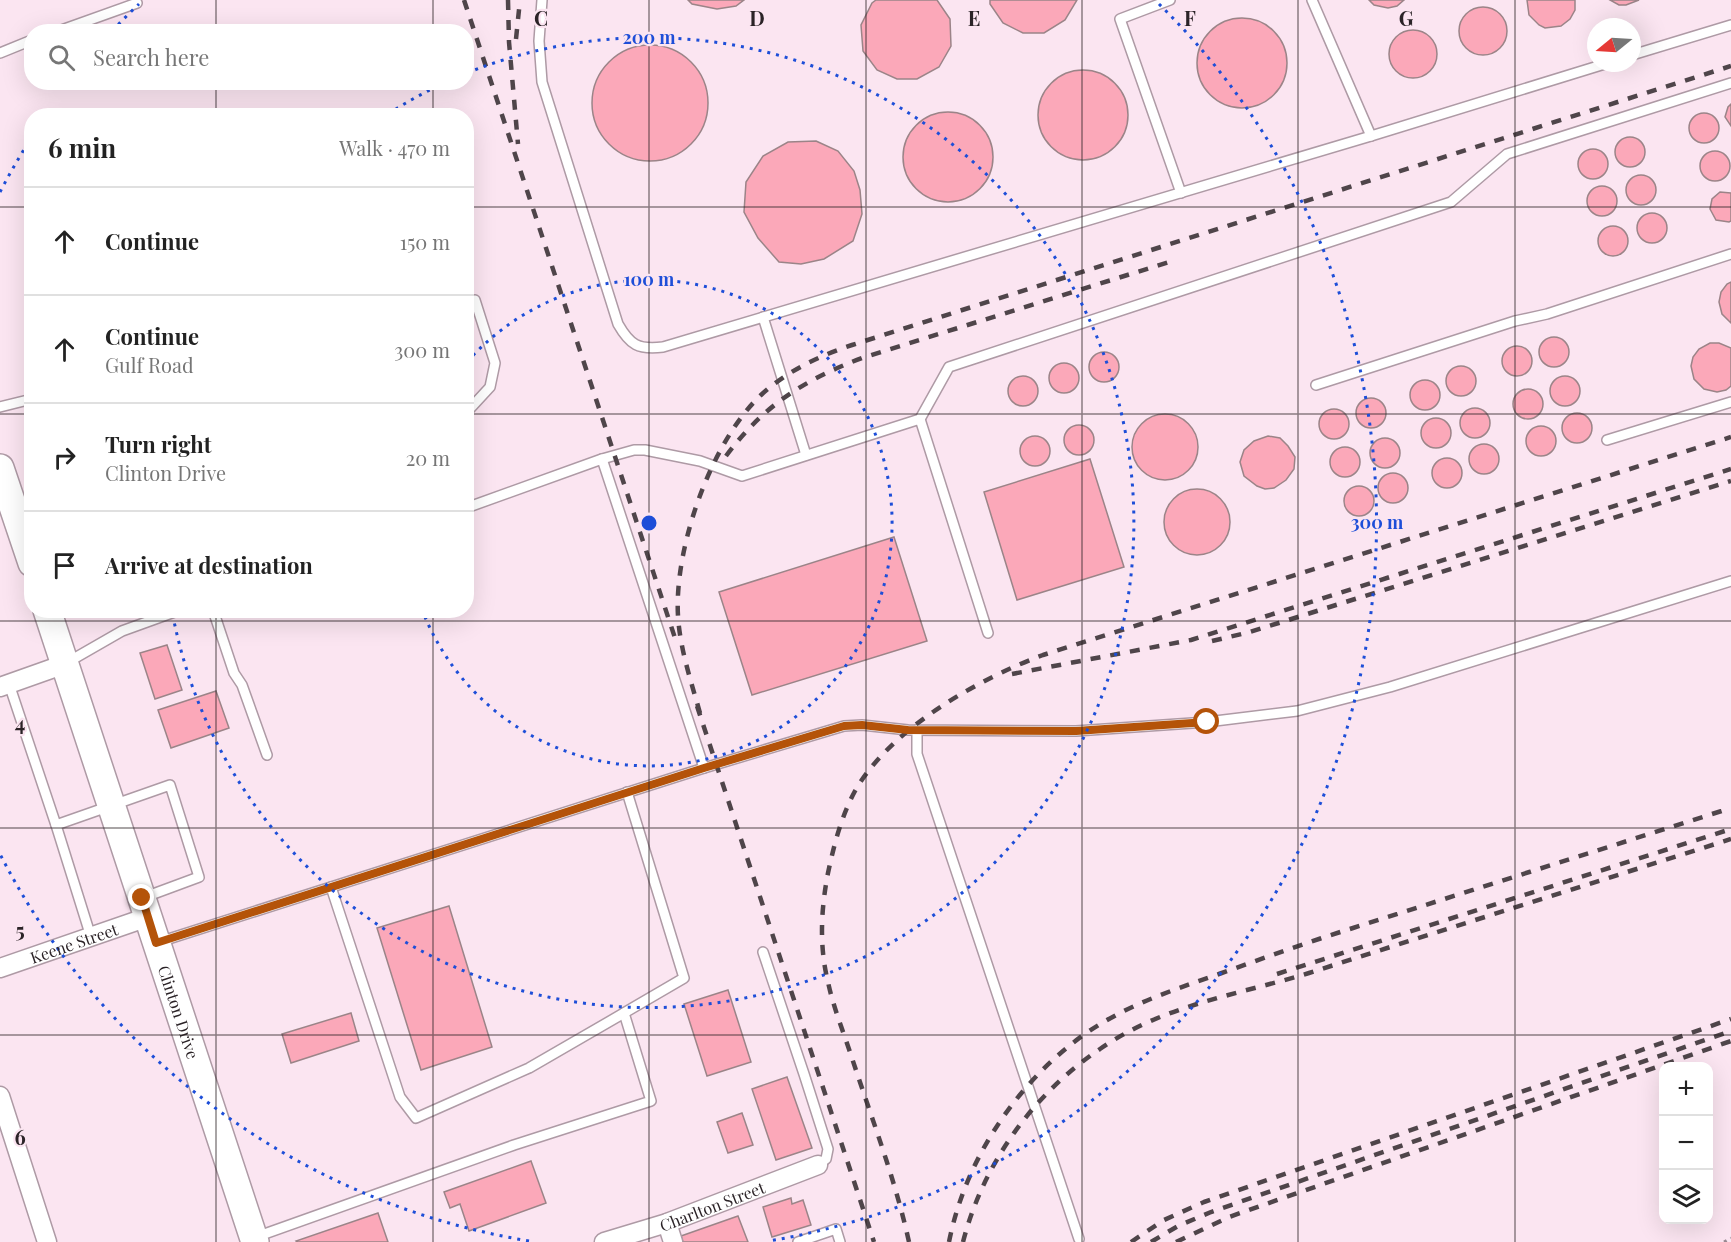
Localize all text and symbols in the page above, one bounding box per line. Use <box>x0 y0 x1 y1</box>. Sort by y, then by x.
text: C <box>534 4 548 31</box>
text: D <box>749 4 765 31</box>
text: E <box>968 4 980 31</box>
text: F <box>1184 4 1196 31</box>
text: G <box>1399 4 1414 31</box>
north arrow <box>1587 18 1641 72</box>
search box <box>24 24 474 90</box>
text: 200 m <box>622 25 676 49</box>
icon: search <box>45 41 78 74</box>
text: Search here <box>93 42 209 72</box>
text: 6 min <box>48 130 116 165</box>
text: Walk · 470 m <box>339 134 450 161</box>
icon: ahead <box>48 225 81 258</box>
text: Continue <box>105 226 199 256</box>
text: 150 m <box>400 228 450 255</box>
text: 100 m <box>624 267 675 291</box>
text: Continue <box>105 321 199 351</box>
icon: ahead <box>48 333 81 366</box>
text: 300 m <box>394 336 450 363</box>
text: Gulf Road <box>105 351 194 378</box>
text: Turn right <box>105 429 211 459</box>
icon: right <box>48 441 81 474</box>
text: 20 m <box>406 444 450 471</box>
text: Clinton Drive <box>105 459 226 486</box>
text: 300 m <box>1351 510 1404 534</box>
centre of rings <box>639 513 659 533</box>
icon: arrive <box>48 549 81 582</box>
text: Arrive at destination <box>105 550 313 580</box>
route start <box>1193 708 1219 734</box>
text: 4 <box>15 709 25 736</box>
route end <box>128 884 154 910</box>
text: 5 <box>15 916 25 943</box>
street label: Keene Street <box>27 918 121 967</box>
street label: Clinton Drive <box>154 962 204 1061</box>
map controls <box>1659 1062 1713 1224</box>
button: + <box>1659 1062 1713 1116</box>
button: − <box>1659 1116 1713 1170</box>
text: 6 <box>14 1123 26 1150</box>
button: layers <box>1659 1170 1713 1224</box>
street label: Charlton Street <box>657 1176 768 1235</box>

